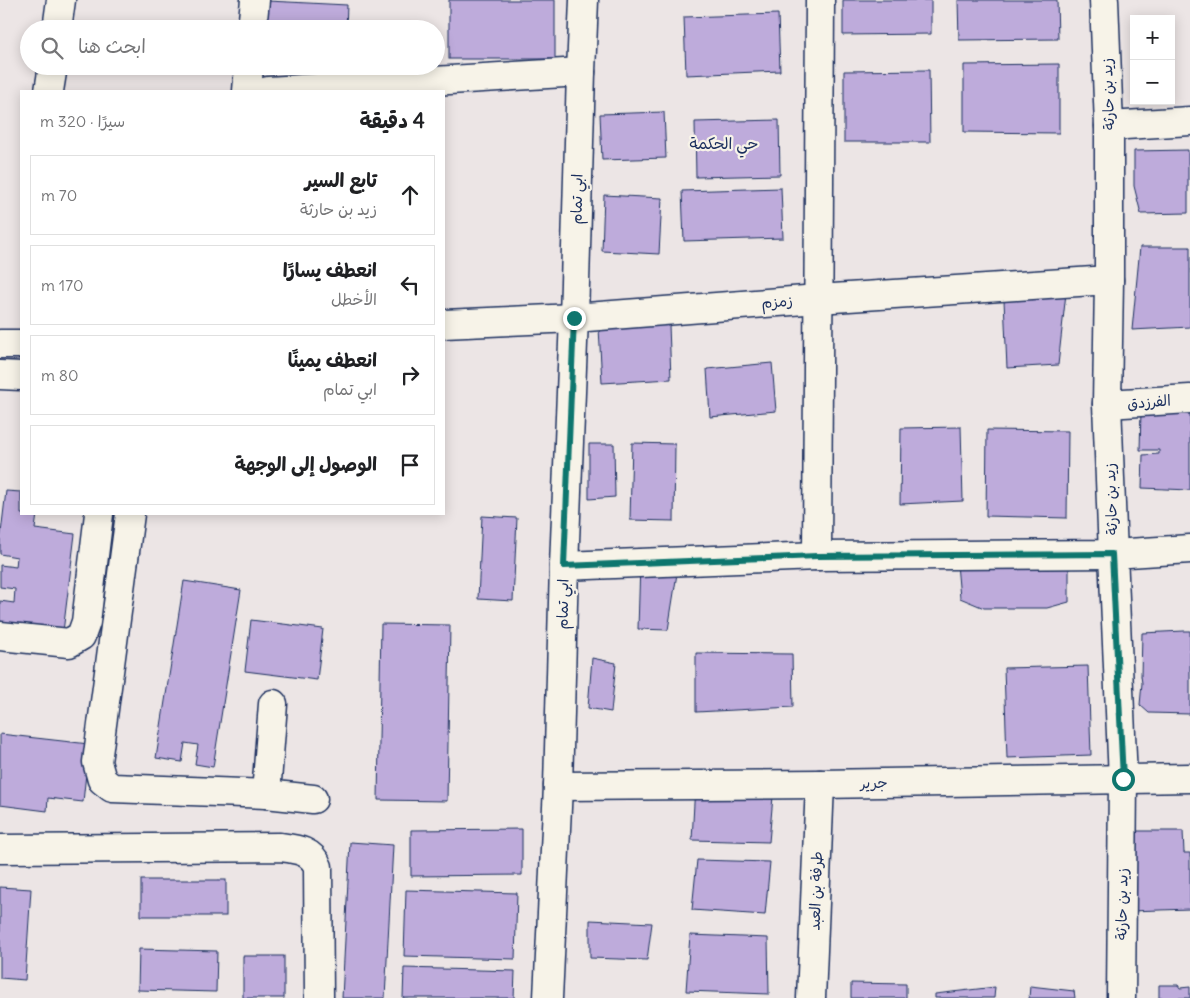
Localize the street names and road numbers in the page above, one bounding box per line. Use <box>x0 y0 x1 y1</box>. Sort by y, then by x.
street label: زيد بن حارثة <box>1097 58 1118 130</box>
street label: ابي تمام <box>567 173 590 225</box>
street label: زمزم <box>760 291 794 314</box>
street label: الفرزدق <box>1126 390 1171 413</box>
street label: زيد بن حارثة <box>1100 463 1121 535</box>
street label: ابي تمام <box>553 578 576 630</box>
street label: جرير <box>858 773 888 792</box>
street label: طرفة بن العبد <box>805 851 826 931</box>
street label: زيد بن حارثة <box>1111 868 1132 940</box>

